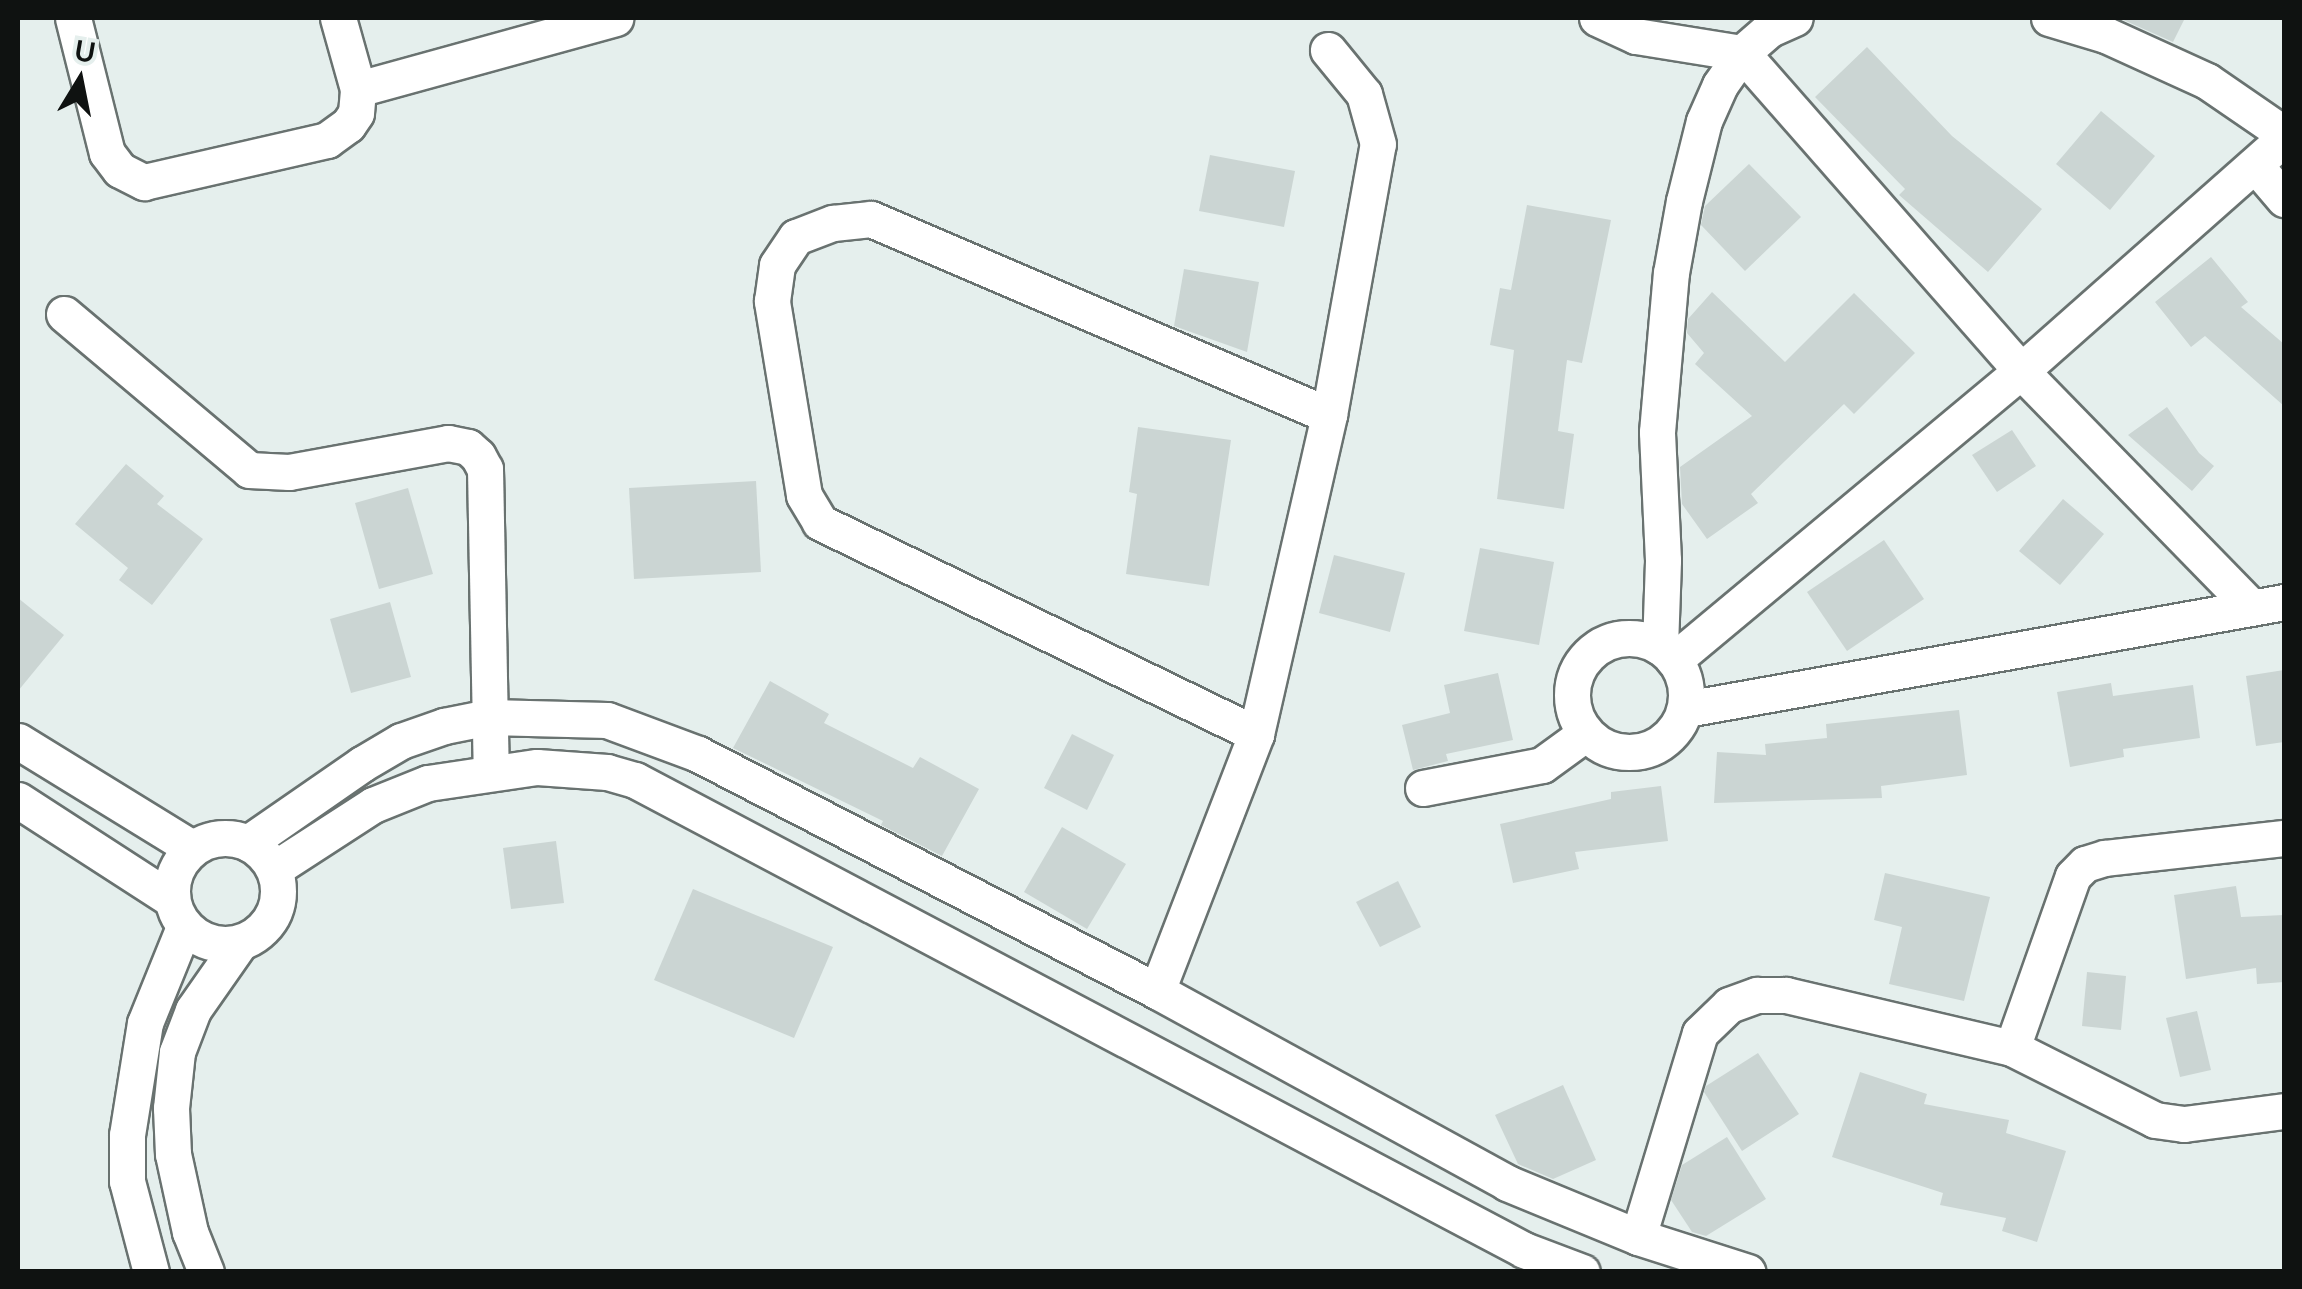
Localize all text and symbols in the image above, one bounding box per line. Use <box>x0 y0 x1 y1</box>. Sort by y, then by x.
north arrow <box>30 30 130 130</box>
text: U <box>72 32 98 69</box>

